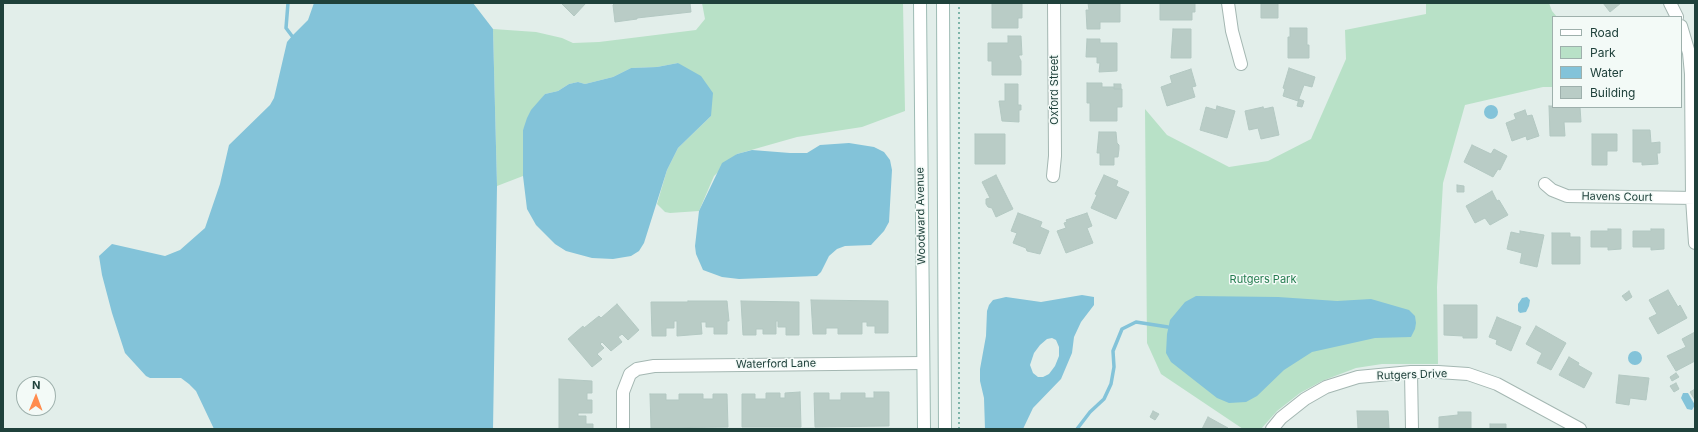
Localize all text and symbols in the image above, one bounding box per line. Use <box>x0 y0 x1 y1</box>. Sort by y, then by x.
legend <box>1552 16 1682 108</box>
text: Road <box>1590 25 1619 40</box>
text: Park <box>1590 45 1616 60</box>
street label: Oxford Street <box>1048 55 1062 125</box>
text: Water <box>1590 65 1623 80</box>
text: Building <box>1590 85 1635 100</box>
street label: Woodward Avenue <box>914 167 928 265</box>
street label: Havens Court <box>1581 190 1653 204</box>
park label: Rutgers Park <box>1230 273 1296 287</box>
street label: Waterford Lane <box>736 357 816 371</box>
street label: Rutgers Drive <box>1377 367 1447 383</box>
north arrow <box>16 376 56 416</box>
text: N <box>32 378 41 392</box>

